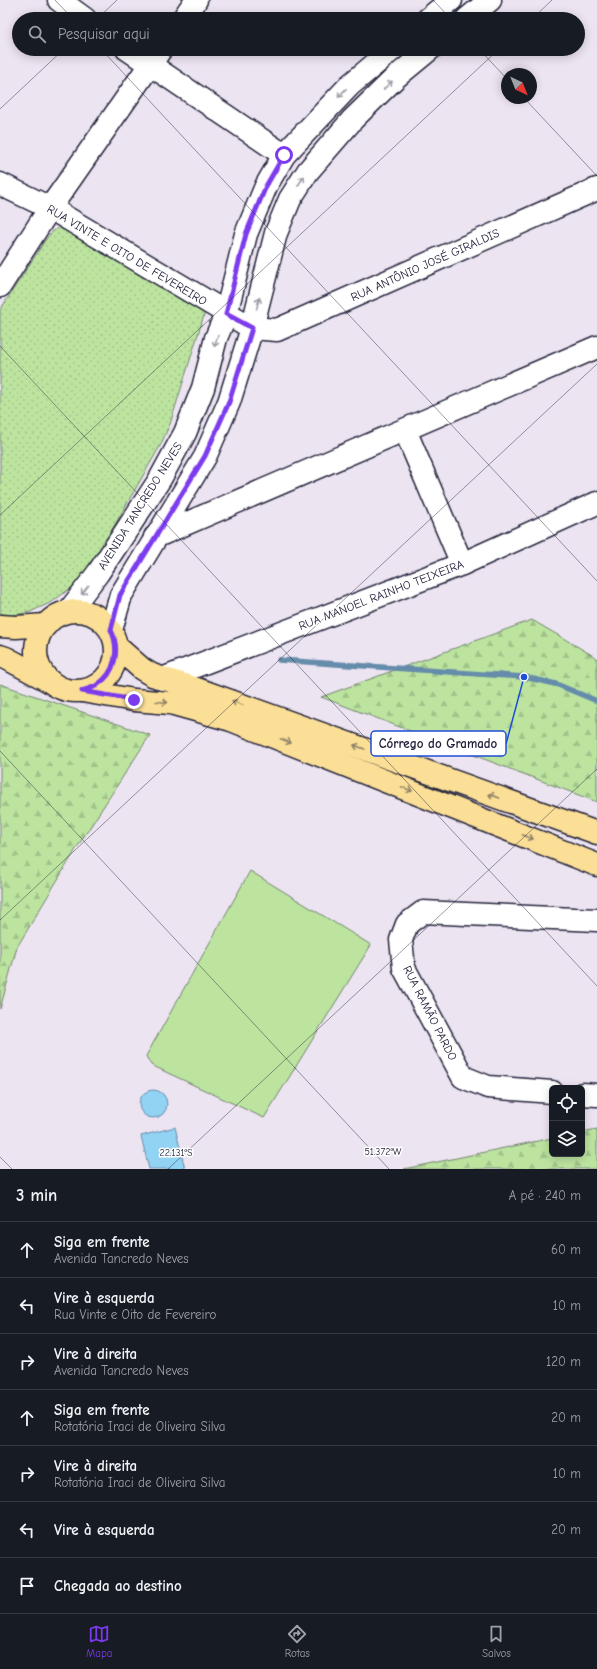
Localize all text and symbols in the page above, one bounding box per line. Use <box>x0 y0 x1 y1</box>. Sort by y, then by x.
search box <box>12 12 585 56</box>
icon: search <box>26 23 48 45</box>
text: Pesquisar aqui <box>58 25 150 43</box>
north arrow <box>501 68 537 104</box>
one-way arrow <box>383 80 393 90</box>
one-way arrow <box>337 88 347 98</box>
route start <box>275 146 293 164</box>
one-way arrow <box>298 175 306 187</box>
street label: RUA VINTE E OITO DE FEVEREIRO <box>45 202 210 309</box>
street label: RUA ANTÔNIO JOSÉ GIRALDIS <box>348 226 502 304</box>
one-way arrow <box>255 297 263 310</box>
one-way arrow <box>212 334 219 347</box>
street label: AVENIDA TANCREDO NEVES <box>95 439 185 572</box>
street label: RUA MANOEL RAINHO TEIXEIRA <box>296 557 466 633</box>
one-way arrow <box>81 585 89 596</box>
route end <box>125 691 143 709</box>
one-way arrow <box>155 699 168 706</box>
one-way arrow <box>230 699 243 706</box>
callout: Córrego do Gramado <box>371 731 506 756</box>
text: Córrego do Gramado <box>379 736 498 751</box>
one-way arrow <box>280 738 292 746</box>
one-way arrow <box>352 743 365 750</box>
one-way arrow <box>400 786 412 794</box>
one-way arrow <box>489 791 501 799</box>
one-way arrow <box>521 834 533 841</box>
street label: RUA RAMÃO PARDO <box>400 963 460 1063</box>
map controls <box>549 1085 585 1157</box>
button: locate <box>549 1085 585 1121</box>
button: layers <box>549 1121 585 1157</box>
text: 51.372°W <box>364 1146 402 1158</box>
text: 22.131°S <box>160 1147 193 1159</box>
text: 3 min <box>16 1186 57 1205</box>
text: A pé · 240 m <box>509 1188 581 1203</box>
text: Siga em frente <box>54 1233 150 1251</box>
icon: ahead <box>16 1239 38 1261</box>
text: 60 m <box>551 1242 581 1257</box>
text: Avenida Tancredo Neves <box>54 1251 189 1266</box>
text: Vire à esquerda <box>54 1289 155 1307</box>
icon: left <box>16 1295 38 1317</box>
text: 10 m <box>553 1298 581 1313</box>
text: Rua Vinte e Oito de Fevereiro <box>54 1307 216 1322</box>
text: Vire à direita <box>54 1345 137 1363</box>
icon: right <box>16 1351 38 1373</box>
text: 120 m <box>546 1354 581 1369</box>
text: Avenida Tancredo Neves <box>54 1363 189 1378</box>
text: Siga em frente <box>54 1401 150 1419</box>
icon: ahead <box>16 1407 38 1429</box>
text: 20 m <box>551 1410 581 1425</box>
text: Rotatória Iraci de Oliveira Silva <box>54 1419 225 1434</box>
text: Vire à direita <box>54 1457 137 1475</box>
icon: right <box>16 1463 38 1485</box>
text: 10 m <box>553 1466 581 1481</box>
text: Rotatória Iraci de Oliveira Silva <box>54 1475 225 1490</box>
icon: left <box>16 1519 38 1541</box>
text: Vire à esquerda <box>54 1521 155 1539</box>
text: 20 m <box>551 1522 581 1537</box>
icon: arrive <box>16 1575 38 1597</box>
text: Chegada ao destino <box>54 1577 182 1595</box>
tab: Mapa <box>86 1623 113 1660</box>
tab: Rotas <box>285 1623 310 1660</box>
tab: Salvos <box>482 1623 511 1660</box>

